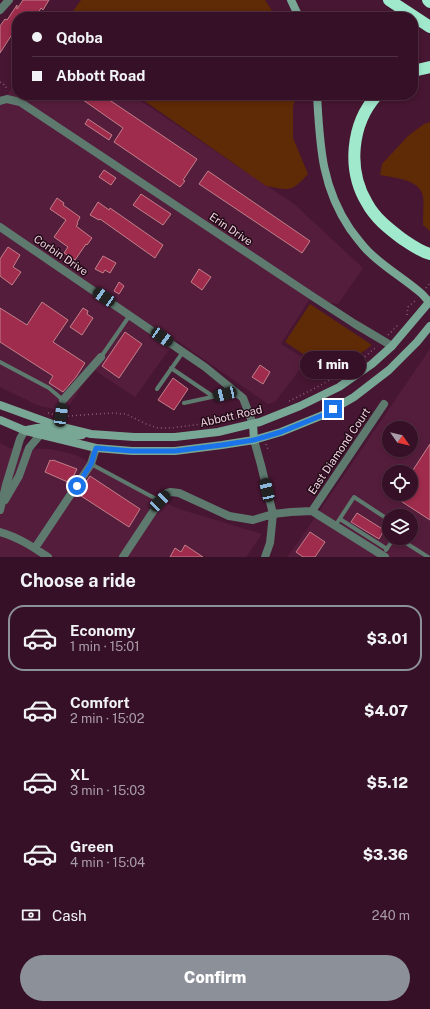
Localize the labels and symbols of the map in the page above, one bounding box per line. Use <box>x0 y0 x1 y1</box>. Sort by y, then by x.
street label: Erin Drive <box>207 210 255 248</box>
street label: Corbin Drive <box>32 232 90 278</box>
car <box>91 285 117 309</box>
car <box>149 325 175 349</box>
callout: 1 min <box>300 351 366 379</box>
car <box>212 385 238 403</box>
route end <box>324 400 342 418</box>
car <box>53 402 69 428</box>
street label: Abbott Road <box>199 403 263 429</box>
street label: East Diamond Court <box>306 406 372 496</box>
north arrow <box>382 421 418 457</box>
route start <box>68 477 86 495</box>
car <box>258 477 276 503</box>
car <box>147 488 173 514</box>

